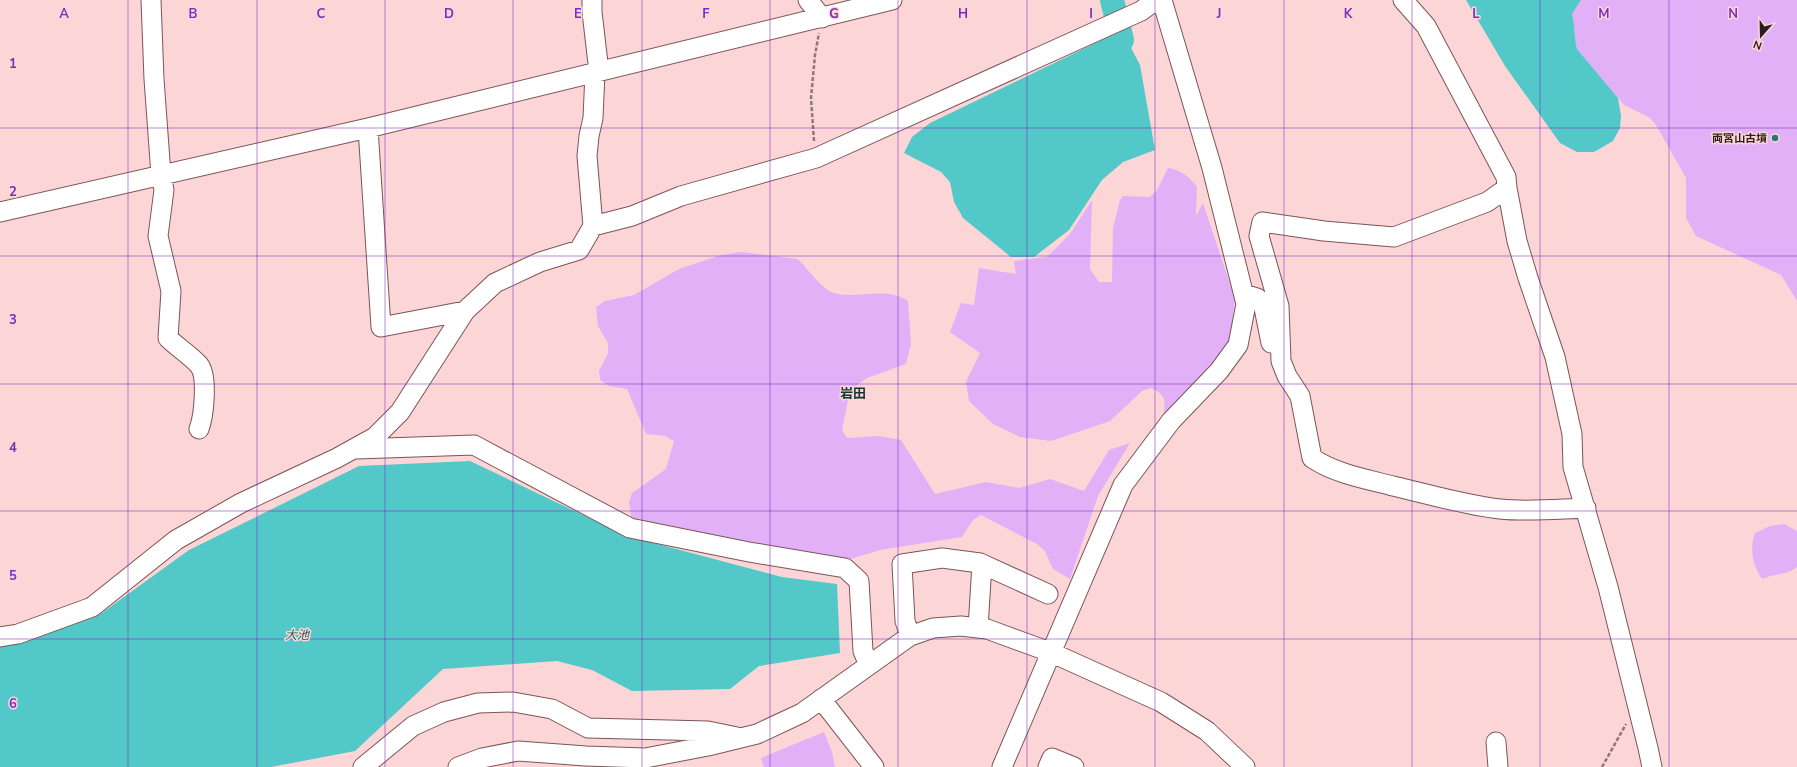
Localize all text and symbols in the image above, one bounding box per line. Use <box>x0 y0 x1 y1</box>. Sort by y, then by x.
text: A <box>59 5 69 23</box>
text: B <box>189 5 198 23</box>
text: C <box>317 5 326 23</box>
text: D <box>444 5 454 23</box>
text: E <box>574 5 582 23</box>
text: F <box>702 5 710 23</box>
text: G <box>829 5 839 23</box>
text: H <box>958 5 968 23</box>
text: I <box>1089 5 1093 23</box>
text: J <box>1216 5 1221 23</box>
text: K <box>1344 5 1353 23</box>
text: L <box>1472 5 1480 23</box>
text: M <box>1598 5 1610 23</box>
text: N <box>1728 5 1738 23</box>
north arrow <box>1741 16 1781 56</box>
text: N <box>1751 36 1764 53</box>
text: 1 <box>9 55 17 73</box>
place label: 両宮山古墳 <box>1712 131 1767 146</box>
marker: 両宮山古墳 <box>1770 133 1780 143</box>
text: 2 <box>9 183 17 201</box>
text: 3 <box>9 311 17 329</box>
district label: 岩田 <box>840 385 866 403</box>
text: 4 <box>9 439 17 457</box>
text: 5 <box>9 567 17 585</box>
water label: 大池 <box>285 627 310 643</box>
text: 6 <box>9 695 17 713</box>

